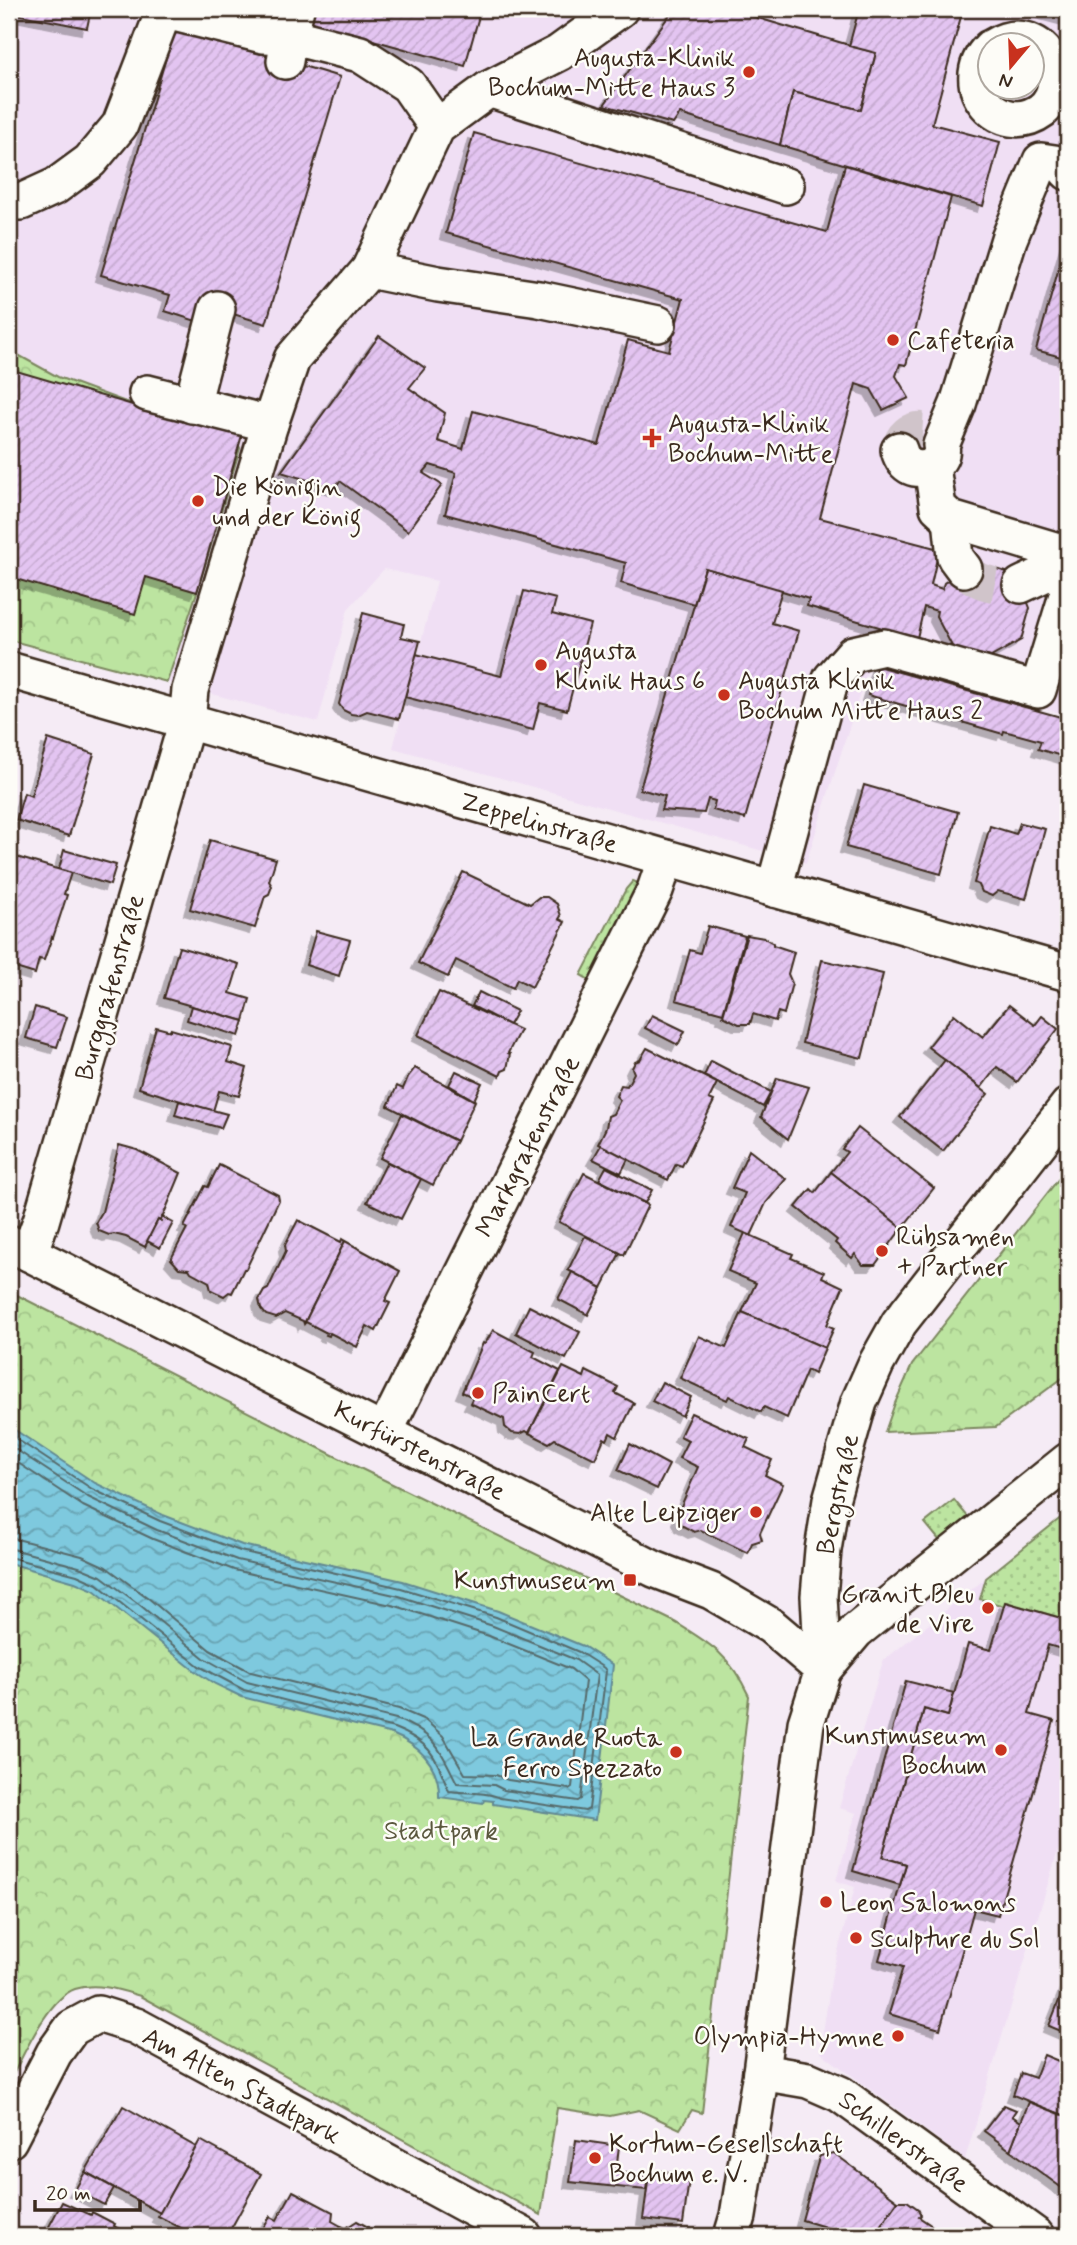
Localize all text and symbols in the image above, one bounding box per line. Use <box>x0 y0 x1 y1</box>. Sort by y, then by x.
north arrow <box>976 32 1046 102</box>
place label: Augusta-Klinik Bochum-Mitte Haus 3 <box>488 42 735 106</box>
marker: Augusta-Klinik Bochum-Mitte Haus 3 <box>741 64 757 80</box>
text: N <box>996 67 1016 95</box>
place label: Cafeteria <box>907 325 1015 359</box>
marker: Cafeteria <box>885 332 901 348</box>
place label: Augusta-Klinik Bochum-Mitte <box>668 408 834 472</box>
marker: Augusta-Klinik Bochum-Mitte <box>642 428 662 448</box>
place label: Die Königin und der König <box>212 471 362 538</box>
marker: Die Königin und der König <box>190 493 206 509</box>
place label: Augusta Klinik Haus 6 <box>555 635 705 699</box>
marker: Augusta Klinik Haus 6 <box>533 657 549 673</box>
place label: Augusta Klinik Bochum Mitte Haus 2 <box>738 665 983 729</box>
marker: Augusta Klinik Bochum Mitte Haus 2 <box>716 687 732 703</box>
street label: Zeppelinstraße <box>456 785 621 863</box>
street label: Burggrafenstraße <box>68 890 156 1085</box>
street label: Markgrafenstraße <box>468 1050 589 1243</box>
place label: Rübsamen + Partner <box>896 1221 1014 1285</box>
marker: Rübsamen + Partner <box>874 1243 890 1259</box>
place label: PainCert <box>492 1378 590 1412</box>
marker: PainCert <box>470 1385 486 1401</box>
street label: Kurfürstenstraße <box>327 1394 511 1510</box>
street label: Bergstraße <box>810 1431 870 1558</box>
place label: Alte Leipziger <box>590 1497 742 1533</box>
marker: Alte Leipziger <box>748 1504 764 1520</box>
place label: Kunstmuseum <box>454 1565 616 1599</box>
marker: Kunstmuseum <box>622 1572 638 1588</box>
place label: Granit Bleu de Vire <box>841 1578 974 1642</box>
marker: Granit Bleu de Vire <box>980 1600 996 1616</box>
place label: Kunstmuseum Bochum <box>825 1720 987 1784</box>
place label: La Grande Ruota Ferro Spezzato <box>470 1722 662 1786</box>
marker: Kunstmuseum Bochum <box>993 1742 1009 1758</box>
marker: La Grande Ruota Ferro Spezzato <box>668 1744 684 1760</box>
park label: Stadtpark <box>384 1815 498 1849</box>
place label: Leon Salomons <box>840 1887 1016 1921</box>
marker: Leon Salomons <box>818 1894 834 1910</box>
place label: Sculpture du Sol <box>870 1923 1040 1957</box>
marker: Sculpture du Sol <box>848 1930 864 1946</box>
street label: Am Alten Stadtpark <box>136 2020 346 2154</box>
place label: Olympia-Hymne <box>694 2021 884 2055</box>
marker: Olympia-Hymne <box>890 2028 906 2044</box>
street label: Schillerstraße <box>831 2084 975 2201</box>
place label: Kortum-Gesellschaft Bochum e. V. <box>609 2128 843 2192</box>
marker: Kortum-Gesellschaft Bochum e. V. <box>587 2150 603 2166</box>
scale bar <box>35 2168 140 2212</box>
text: 20 m <box>46 2180 91 2208</box>

